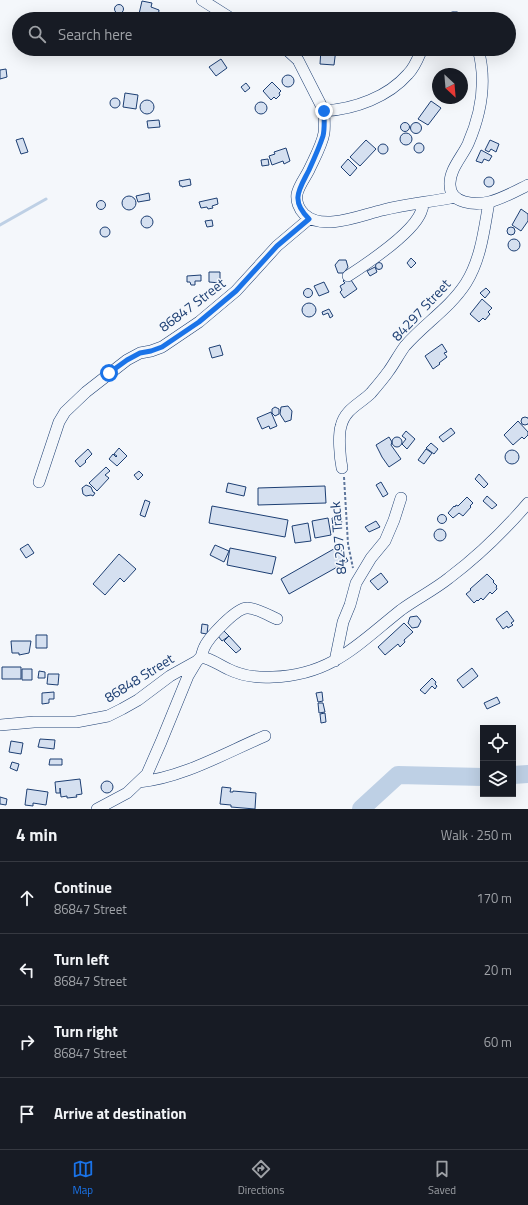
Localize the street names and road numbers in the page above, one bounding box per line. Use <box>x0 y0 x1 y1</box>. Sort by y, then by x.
street label: 86847 Street <box>154 273 229 337</box>
street label: 84297 Street <box>386 274 455 345</box>
street label: 84297 Track <box>324 500 351 575</box>
street label: 86848 Street <box>100 648 178 707</box>

